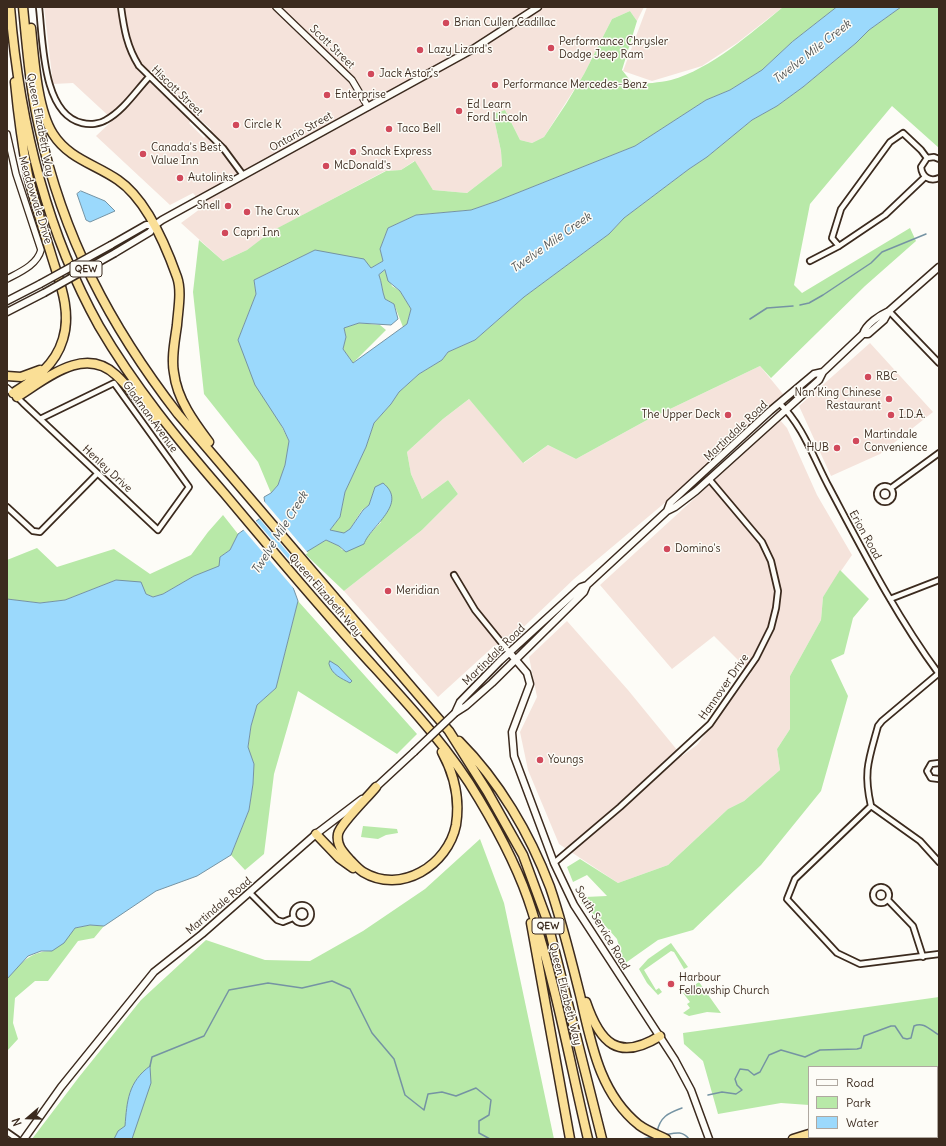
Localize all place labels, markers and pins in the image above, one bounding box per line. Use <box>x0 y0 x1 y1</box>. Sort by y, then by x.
place label: Brian Cullen Cadillac <box>454 16 556 30</box>
marker: Brian Cullen Cadillac <box>441 18 451 28</box>
place label: Performance Chrysler Dodge Jeep Ram <box>559 35 668 61</box>
place label: Lazy Lizard's <box>428 43 492 57</box>
marker: Performance Chrysler Dodge Jeep Ram <box>546 43 556 53</box>
marker: Lazy Lizard's <box>415 45 425 55</box>
place label: Jack Astor's <box>379 67 438 81</box>
marker: Jack Astor's <box>366 69 376 79</box>
place label: Performance Mercedes-Benz <box>503 78 647 92</box>
marker: Performance Mercedes-Benz <box>490 80 500 90</box>
place label: Enterprise <box>335 88 386 102</box>
marker: Enterprise <box>322 90 332 100</box>
place label: Ed Learn Ford Lincoln <box>467 98 528 124</box>
marker: Ed Learn Ford Lincoln <box>454 106 464 116</box>
place label: Circle K <box>244 118 281 132</box>
marker: Circle K <box>231 120 241 130</box>
place label: Taco Bell <box>397 122 441 136</box>
marker: Taco Bell <box>384 124 394 134</box>
place label: Canada's Best Value Inn <box>151 141 221 167</box>
place label: Snack Express <box>361 145 432 159</box>
marker: Snack Express <box>348 147 358 157</box>
marker: Canada's Best Value Inn <box>138 149 148 159</box>
place label: McDonald's <box>334 159 391 173</box>
marker: McDonald's <box>321 161 331 171</box>
place label: Autolinks <box>188 171 233 185</box>
marker: Autolinks <box>175 173 185 183</box>
place label: Shell <box>197 199 220 213</box>
marker: Shell <box>223 201 233 211</box>
place label: The Crux <box>255 205 299 219</box>
marker: The Crux <box>242 207 252 217</box>
place label: Capri Inn <box>233 226 280 240</box>
marker: Capri Inn <box>220 228 230 238</box>
place label: RBC <box>876 370 897 384</box>
marker: RBC <box>863 372 873 382</box>
place label: Nan King Chinese Restaurant <box>795 386 881 412</box>
marker: Nan King Chinese Restaurant <box>884 394 894 404</box>
place label: The Upper Deck <box>641 408 720 422</box>
place label: I.D.A. <box>899 408 925 422</box>
marker: The Upper Deck <box>723 410 733 420</box>
marker: I.D.A. <box>886 410 896 420</box>
place label: Martindale Convenience <box>864 428 927 454</box>
marker: Martindale Convenience <box>851 436 861 446</box>
place label: HUB <box>806 441 829 455</box>
marker: HUB <box>832 443 842 453</box>
place label: Domino's <box>675 542 721 556</box>
marker: Domino's <box>662 544 672 554</box>
place label: Meridian <box>396 584 439 598</box>
marker: Meridian <box>383 586 393 596</box>
place label: Youngs <box>548 753 583 767</box>
marker: Youngs <box>535 755 545 765</box>
place label: Harbour Fellowship Church <box>679 971 769 997</box>
marker: Harbour Fellowship Church <box>666 979 676 989</box>

